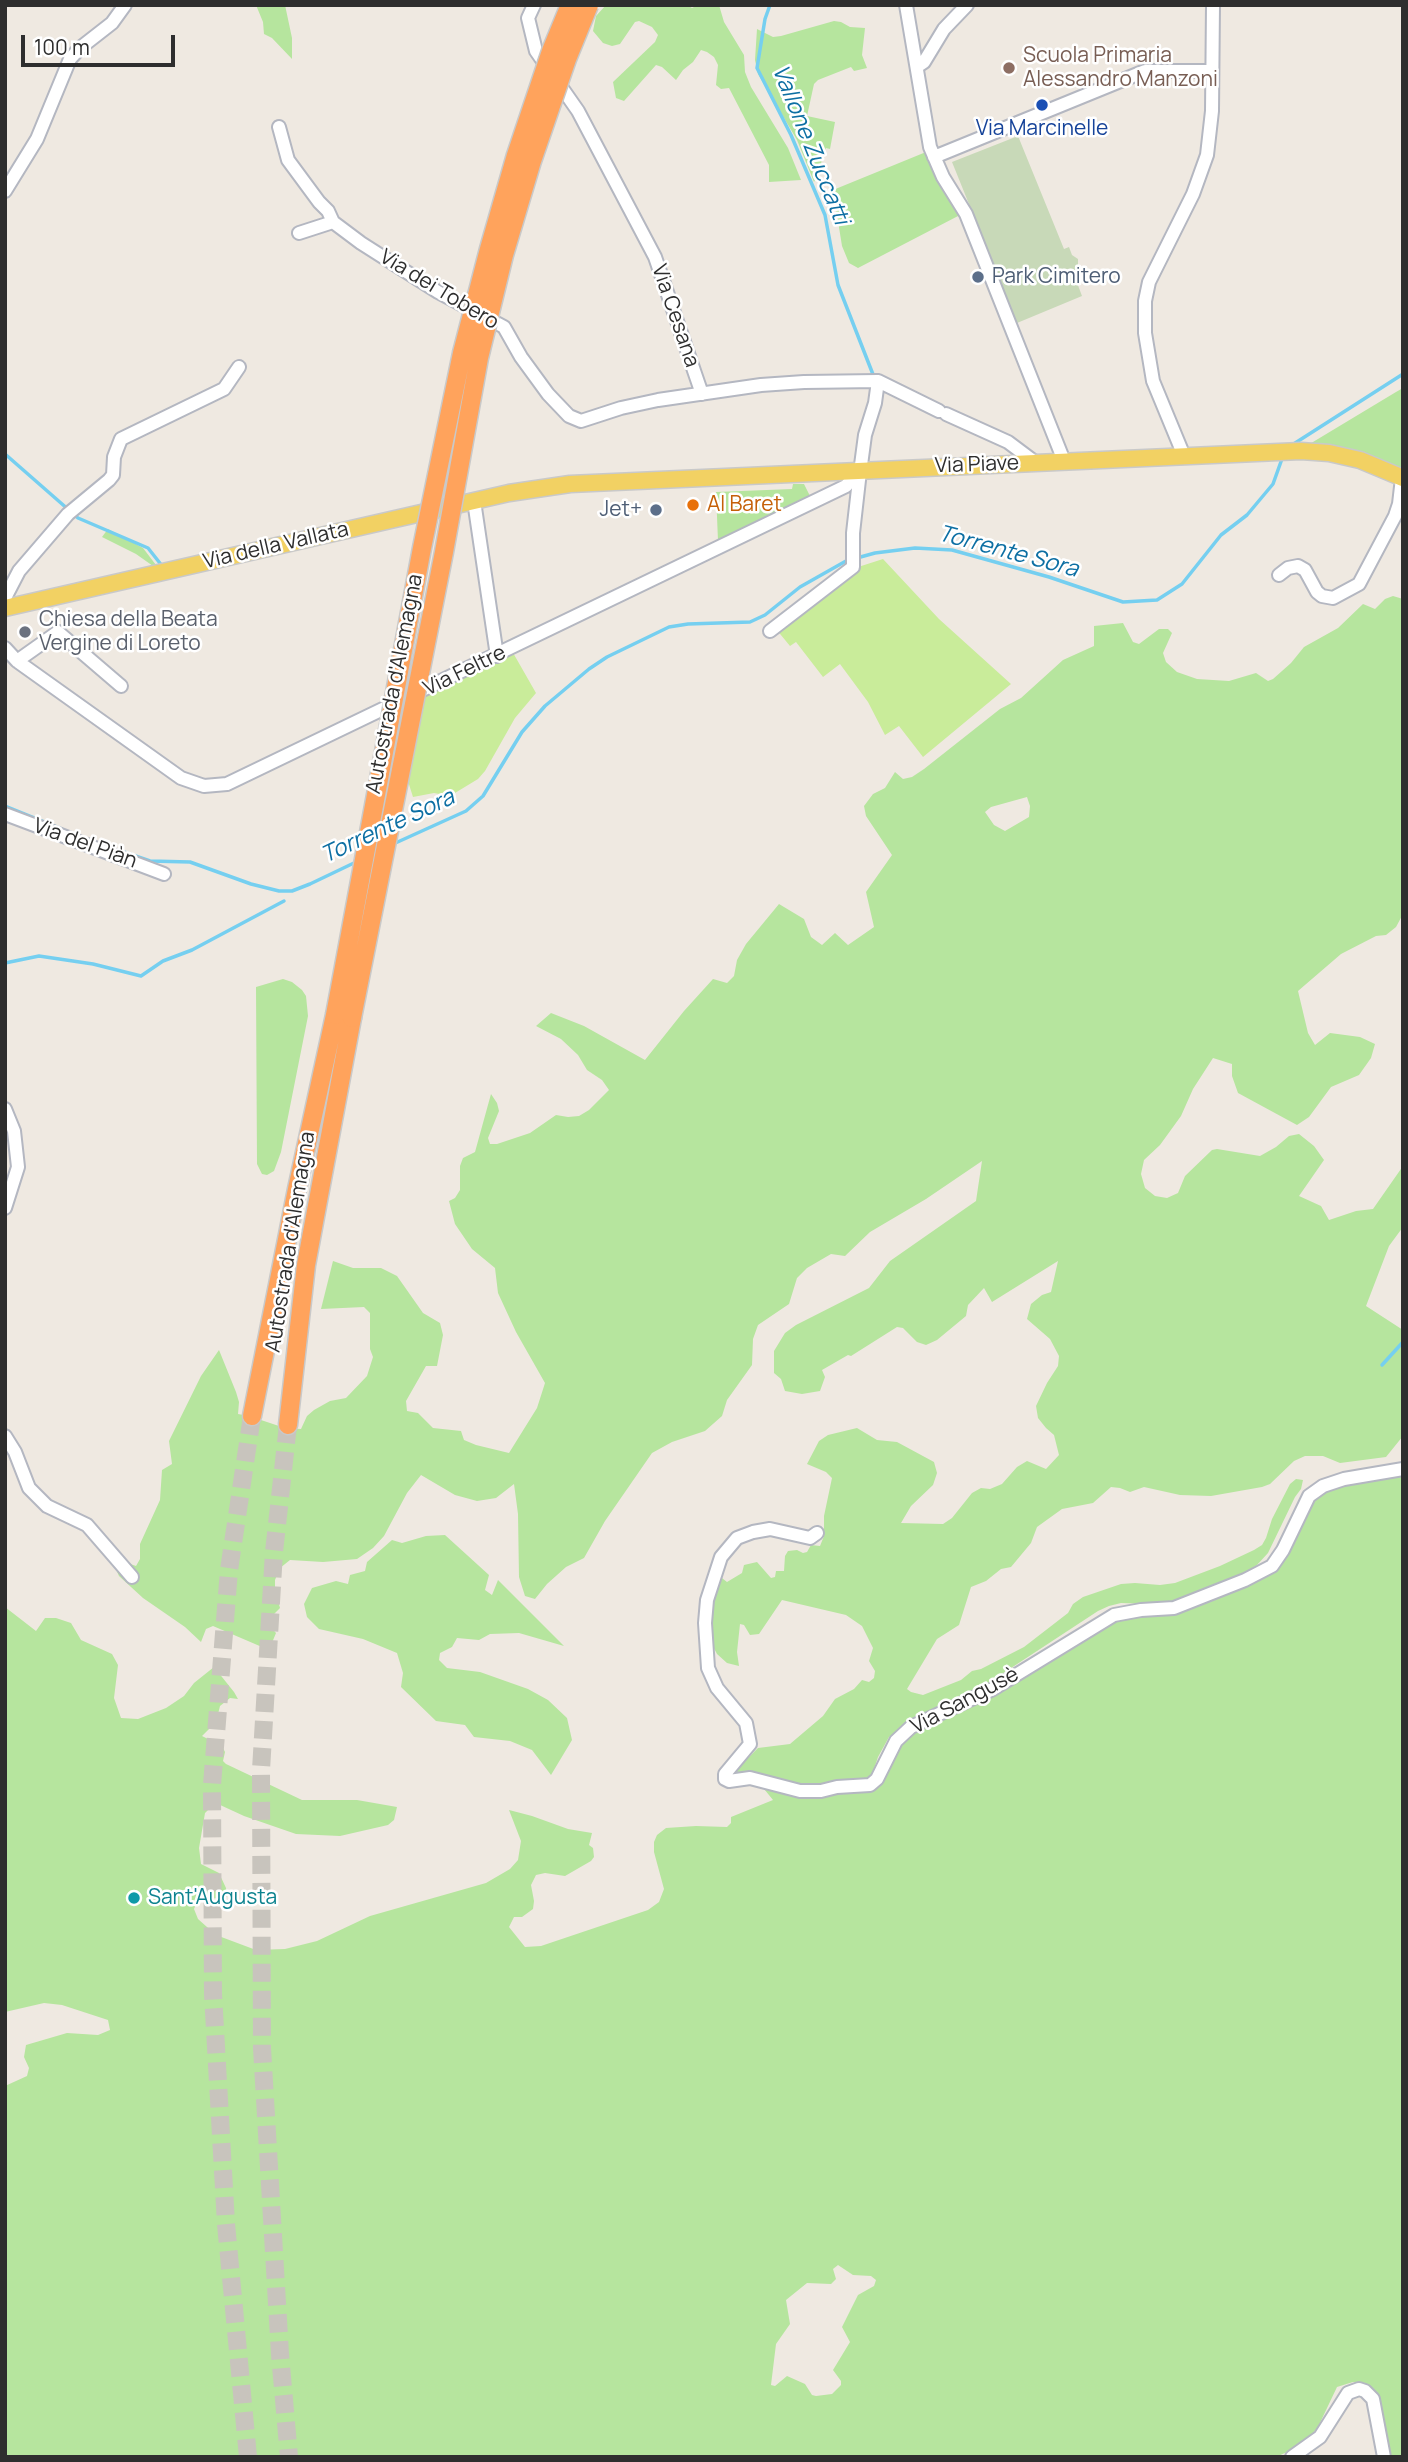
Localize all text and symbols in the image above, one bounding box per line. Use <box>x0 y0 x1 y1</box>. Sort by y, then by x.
scale bar <box>24 21 178 65</box>
text: 100 m <box>34 33 90 61</box>
place label: Scuola Primaria Alessandro Manzoni <box>1023 43 1218 93</box>
marker: Scuola Primaria Alessandro Manzoni <box>1001 60 1017 76</box>
water label: Vallone Zuccatti <box>765 61 855 229</box>
marker: Via Marcinelle <box>1034 97 1050 113</box>
place label: Via Marcinelle <box>976 116 1108 142</box>
street label: Via dei Tobero <box>375 245 503 335</box>
street label: Via Cesana <box>646 261 704 371</box>
place label: Park Cimitero <box>992 264 1121 290</box>
marker: Park Cimitero <box>970 269 986 285</box>
street label: Via Piave <box>934 451 1020 479</box>
place label: Al Baret <box>707 492 782 518</box>
place label: Jet+ <box>599 497 642 523</box>
marker: Al Baret <box>685 497 701 513</box>
marker: Jet+ <box>648 502 664 518</box>
street label: Via della Vallata <box>201 517 351 575</box>
water label: Torrente Sora <box>935 520 1081 584</box>
street label: Autostrada d'Alemagna <box>361 572 429 796</box>
place label: Chiesa della Beata Vergine di Loreto <box>39 607 218 657</box>
marker: Chiesa della Beata Vergine di Loreto <box>17 624 33 640</box>
street label: Via Feltre <box>420 640 510 702</box>
water label: Torrente Sora <box>317 784 459 870</box>
street label: Via del Piàn <box>30 814 140 874</box>
street label: Autostrada d'Alemagna <box>261 1130 321 1354</box>
street label: Via Sangusè <box>907 1662 1023 1740</box>
place label: Sant'Augusta <box>148 1885 277 1911</box>
marker: Sant'Augusta <box>126 1890 142 1906</box>

